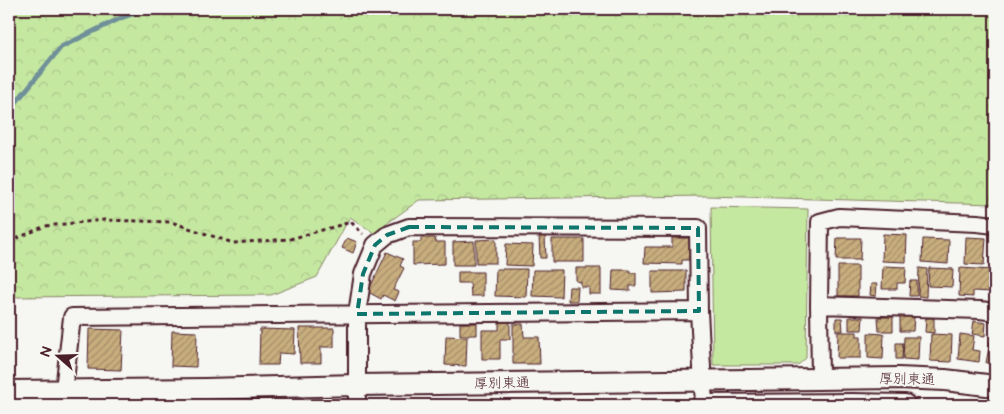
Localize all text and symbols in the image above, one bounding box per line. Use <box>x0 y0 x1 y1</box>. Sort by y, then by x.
north arrow <box>32 332 82 382</box>
text: N <box>36 344 56 360</box>
street label: 厚別東通 <box>879 370 935 388</box>
street label: 厚別東通 <box>474 374 530 392</box>

